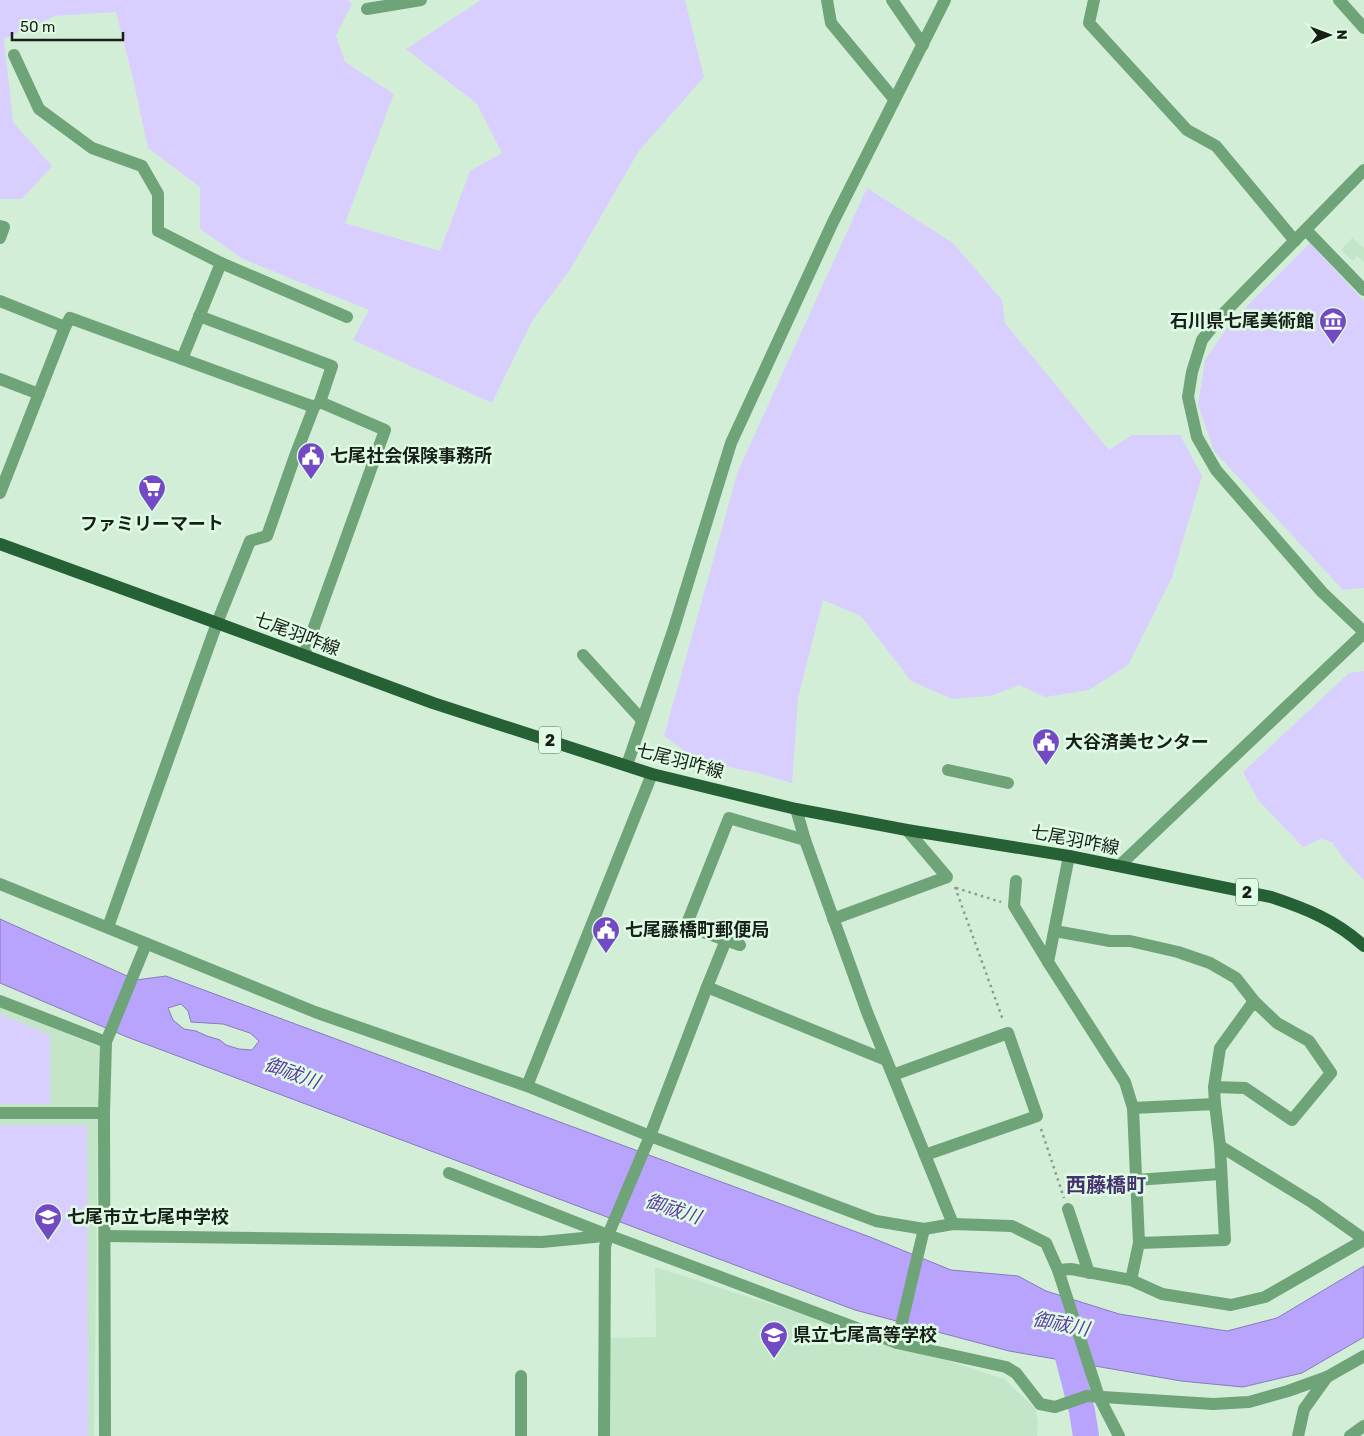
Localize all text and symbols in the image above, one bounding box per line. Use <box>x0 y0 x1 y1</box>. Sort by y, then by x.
scale bar <box>12 10 124 42</box>
north arrow <box>1304 10 1354 60</box>
text: 50 m <box>20 18 55 36</box>
text: N <box>1333 30 1350 40</box>
museum icon: 石川県七尾美術館 <box>1318 306 1348 345</box>
place label: 石川県七尾美術館 <box>1170 310 1314 332</box>
public building icon: 七尾社会保険事務所 <box>296 441 326 480</box>
place label: 七尾社会保険事務所 <box>330 445 492 467</box>
supermarket icon: ファミリーマート <box>137 473 167 512</box>
place label: ファミリーマート <box>80 513 224 535</box>
street label: 七尾羽咋線 <box>251 608 343 660</box>
road number: 2 <box>539 726 561 754</box>
public building icon: 大谷済美センター <box>1031 727 1061 766</box>
place label: 大谷済美センター <box>1065 731 1209 753</box>
street label: 七尾羽咋線 <box>634 739 726 783</box>
street label: 七尾羽咋線 <box>1029 821 1121 859</box>
road number: 2 <box>1236 879 1258 906</box>
public building icon: 七尾藤橋町郵便局 <box>591 915 621 954</box>
place label: 七尾藤橋町郵便局 <box>625 919 769 941</box>
water label: 御祓川 <box>261 1052 325 1094</box>
district label: 西藤橋町 <box>1066 1173 1146 1197</box>
water label: 御祓川 <box>642 1189 706 1229</box>
school or university icon: 七尾市立七尾中学校 <box>33 1202 63 1241</box>
place label: 七尾市立七尾中学校 <box>67 1206 229 1228</box>
water label: 御祓川 <box>1031 1307 1093 1341</box>
school or university icon: 県立七尾高等学校 <box>759 1320 789 1359</box>
place label: 県立七尾高等学校 <box>793 1324 937 1346</box>

